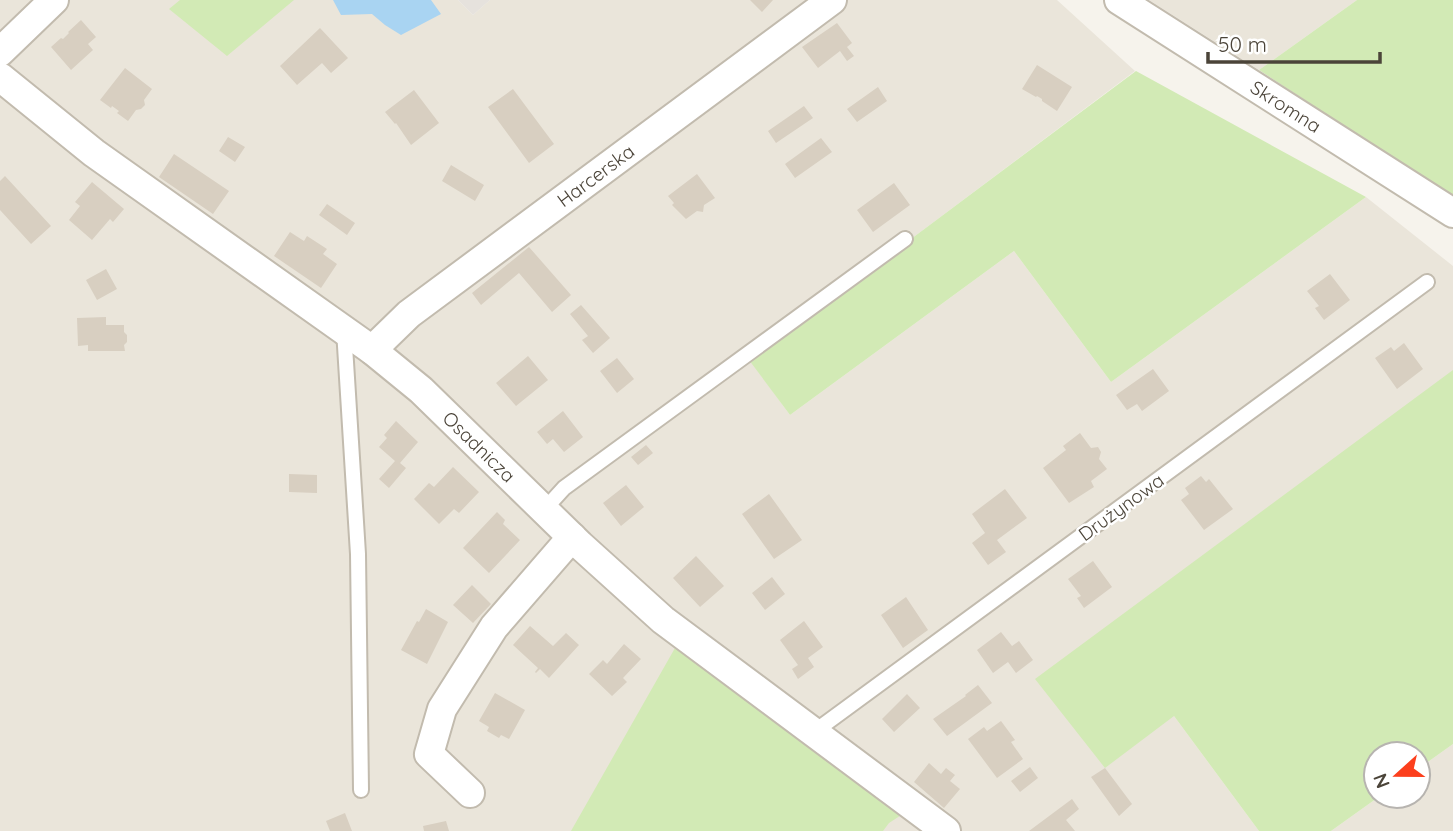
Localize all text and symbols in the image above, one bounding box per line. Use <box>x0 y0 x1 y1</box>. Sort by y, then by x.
scale bar <box>1208 21 1380 65</box>
text: 50 m <box>1218 31 1267 57</box>
street label: Skromna <box>1246 75 1326 138</box>
street label: Harcerska <box>552 139 639 212</box>
street label: Osadnicza <box>438 406 520 487</box>
street label: Drużynowa <box>1073 468 1169 546</box>
north arrow <box>1362 740 1432 810</box>
text: N <box>1367 770 1395 792</box>

